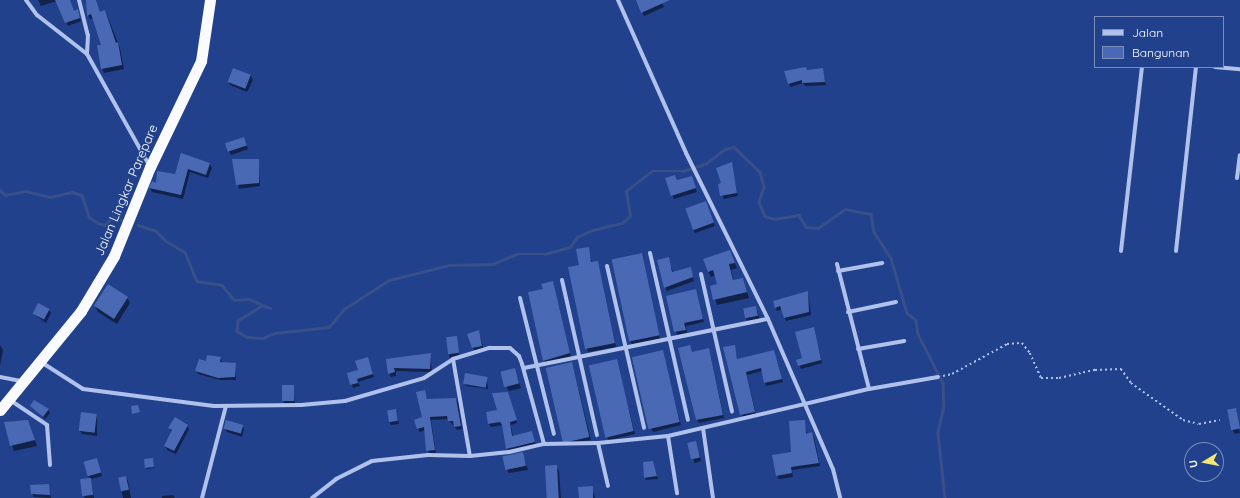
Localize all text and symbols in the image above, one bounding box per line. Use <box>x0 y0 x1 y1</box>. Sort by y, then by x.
legend <box>1094 16 1224 68</box>
text: Jalan <box>1132 25 1163 40</box>
text: Bangunan <box>1132 45 1189 60</box>
street label: Jalan Lingkar Parepare <box>91 122 161 258</box>
north arrow <box>1184 442 1224 482</box>
text: U <box>1186 459 1201 469</box>

